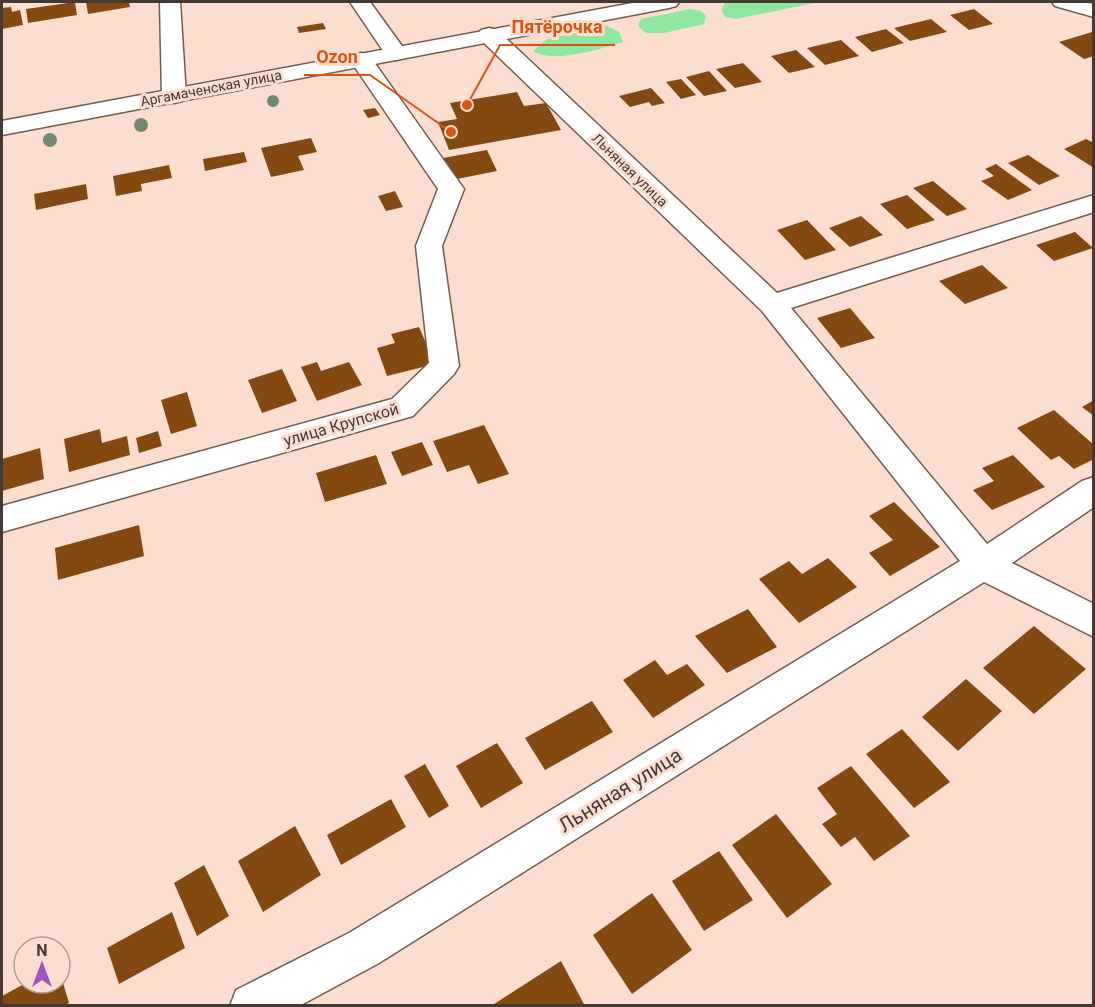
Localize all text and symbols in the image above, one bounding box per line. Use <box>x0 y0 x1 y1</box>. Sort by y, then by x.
callout: Пятёрочка <box>500 9 615 45</box>
text: Пятёрочка <box>511 16 603 37</box>
callout: Ozon <box>304 39 370 75</box>
text: Ozon <box>316 46 358 67</box>
street label: Аргамаченская улица <box>139 66 283 110</box>
street label: Льняная улица <box>589 130 671 210</box>
street label: улица Крупской <box>281 399 401 450</box>
street label: Льняная улица <box>554 743 686 837</box>
north arrow <box>12 935 72 995</box>
text: N <box>36 941 48 960</box>

